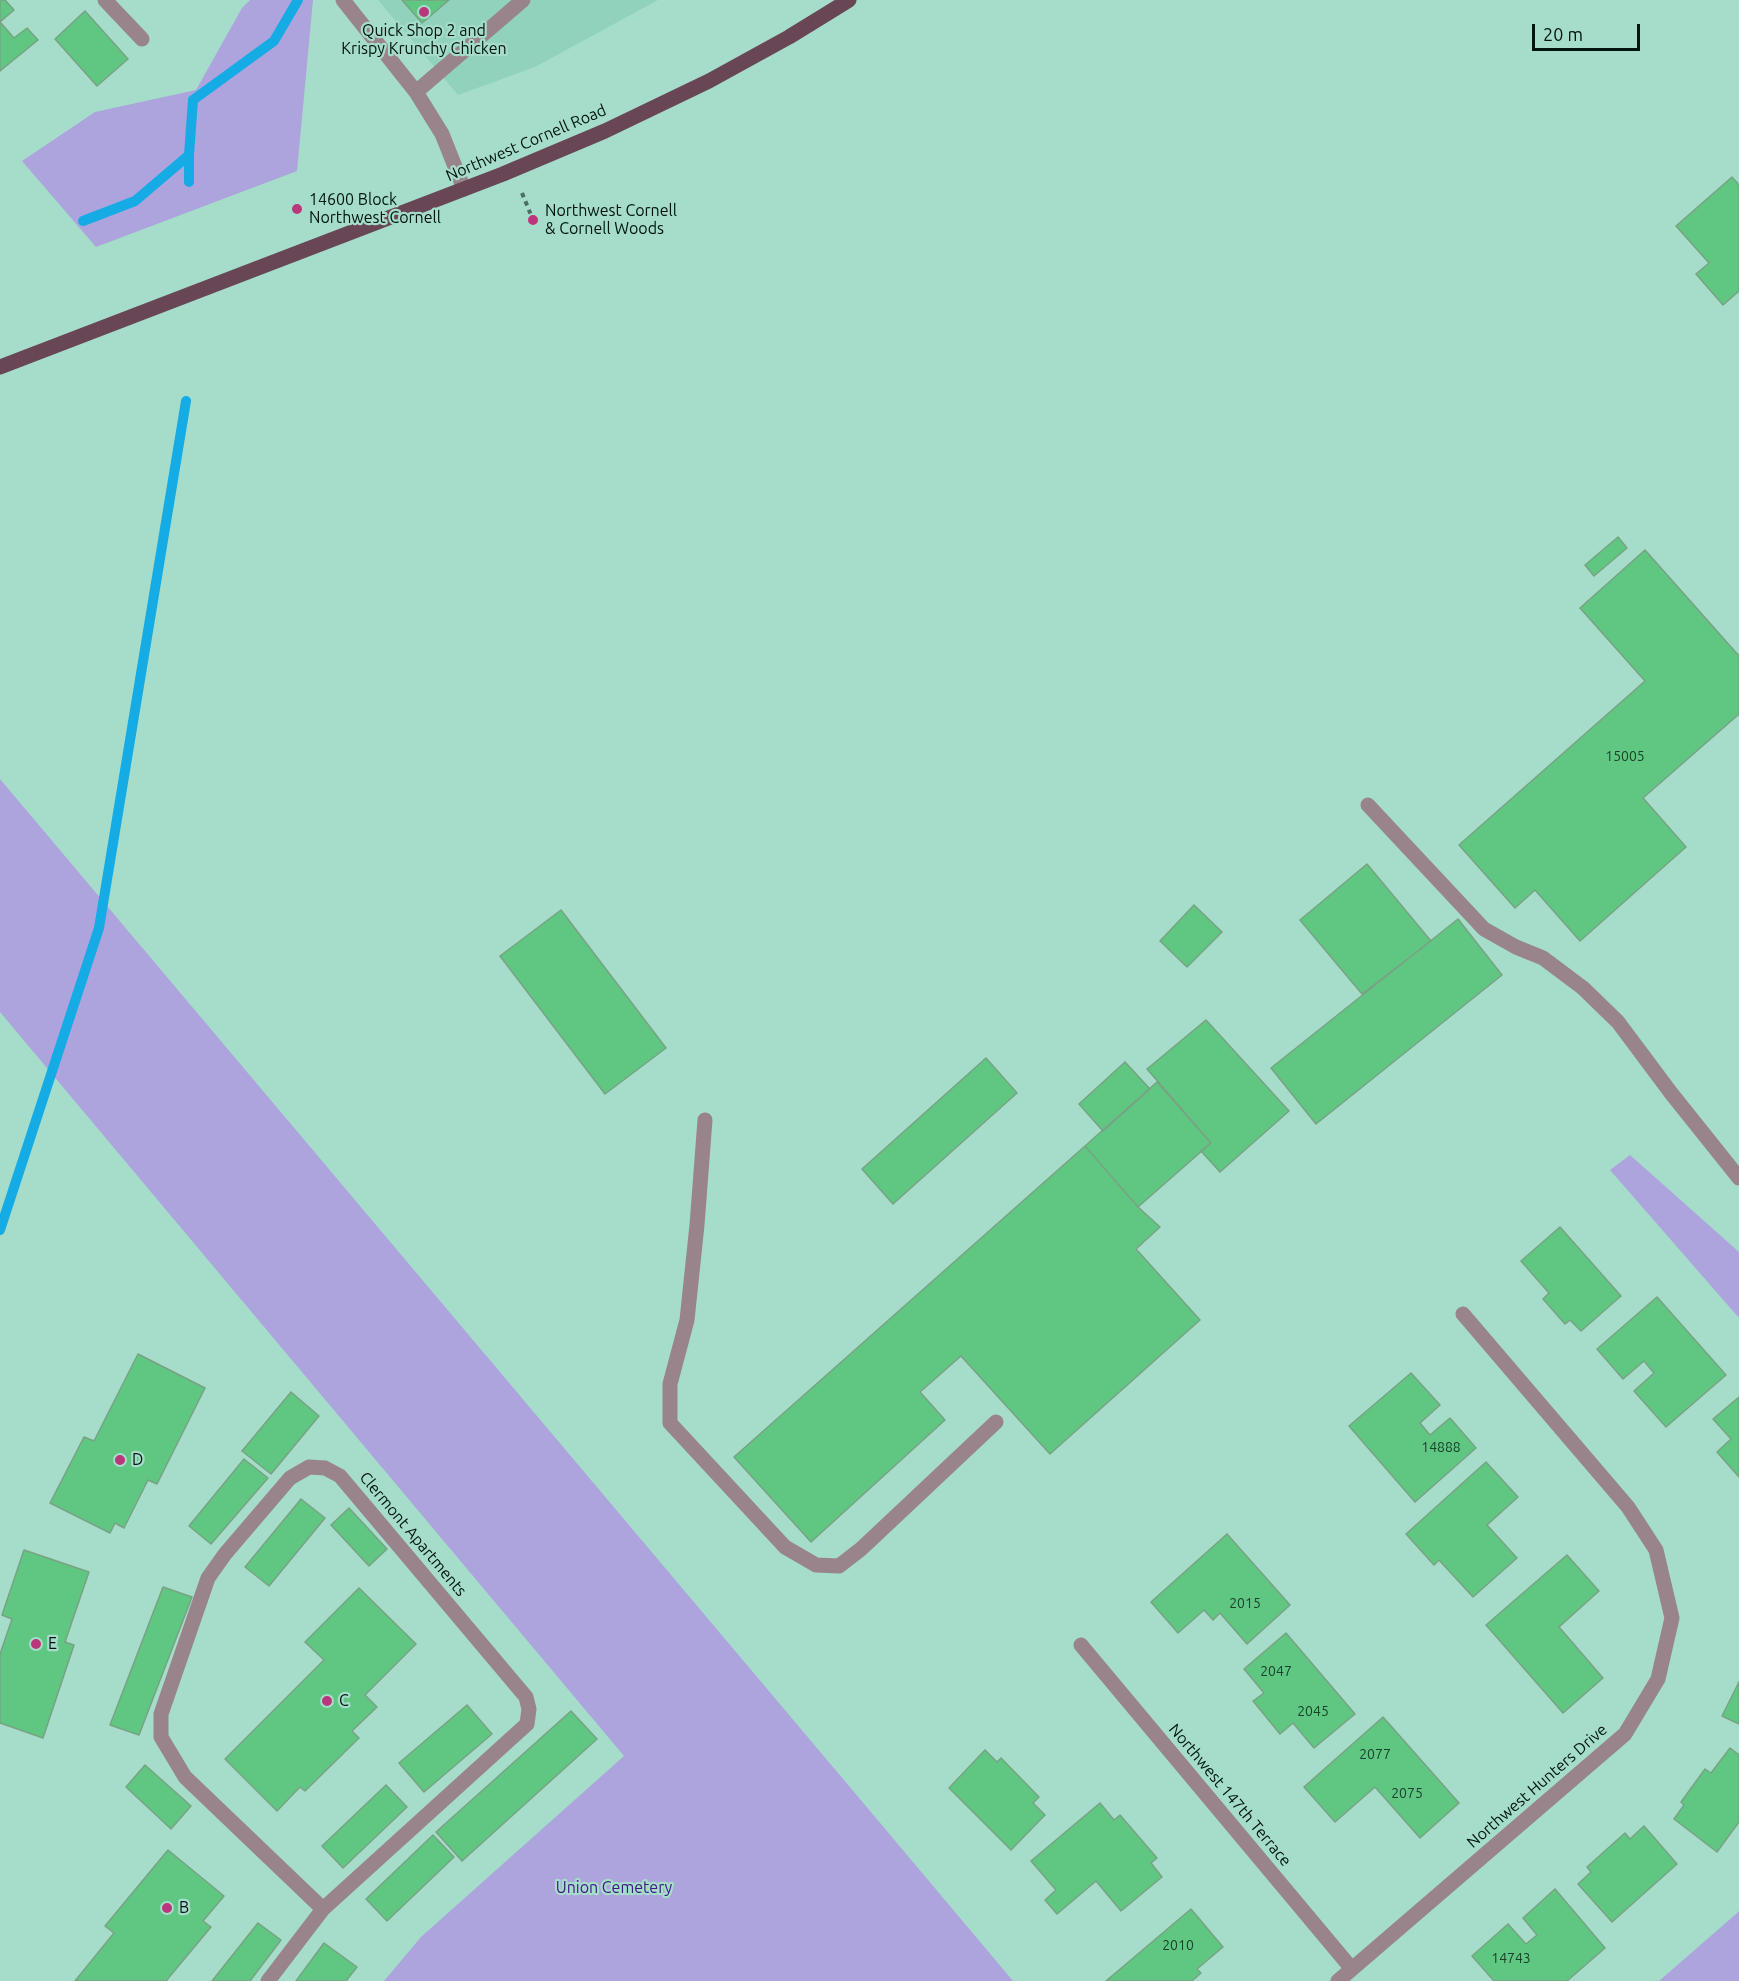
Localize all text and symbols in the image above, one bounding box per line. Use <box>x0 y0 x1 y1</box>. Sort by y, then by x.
marker: Quick Shop 2 and Krispy Krunchy Chicken <box>417 5 431 19</box>
scale bar <box>1535 12 1643 50</box>
place label: Quick Shop 2 and Krispy Krunchy Chicken <box>341 21 507 59</box>
text: 20 m <box>1543 24 1583 44</box>
street label: Northwest Cornell Road <box>443 100 609 186</box>
place label: 14600 Block Northwest Cornell <box>309 190 441 228</box>
place label: Northwest Cornell & Cornell Woods <box>545 201 677 239</box>
marker: 14600 Block Northwest Cornell <box>290 202 304 216</box>
marker: Northwest Cornell & Cornell Woods <box>526 213 540 227</box>
house number: 15005 <box>1605 748 1645 764</box>
house number: 14888 <box>1421 1439 1461 1455</box>
place label: D <box>132 1450 143 1470</box>
marker: D <box>113 1453 127 1467</box>
street label: Clermont Apartments <box>355 1468 471 1600</box>
house number: 2015 <box>1229 1595 1261 1611</box>
place label: E <box>48 1634 57 1654</box>
marker: E <box>29 1637 43 1651</box>
house number: 2047 <box>1260 1663 1292 1679</box>
place label: C <box>339 1691 349 1711</box>
marker: C <box>320 1694 334 1708</box>
house number: 2045 <box>1297 1703 1329 1719</box>
street label: Northwest 147th Terrace <box>1165 1720 1295 1870</box>
street label: Northwest Hunters Drive <box>1463 1720 1611 1852</box>
house number: 2077 <box>1359 1746 1391 1762</box>
house number: 2075 <box>1391 1785 1423 1801</box>
park label: Union Cemetery <box>556 1878 672 1898</box>
place label: B <box>179 1898 189 1918</box>
marker: B <box>160 1901 174 1915</box>
house number: 2010 <box>1162 1937 1194 1953</box>
house number: 14743 <box>1491 1950 1531 1966</box>

